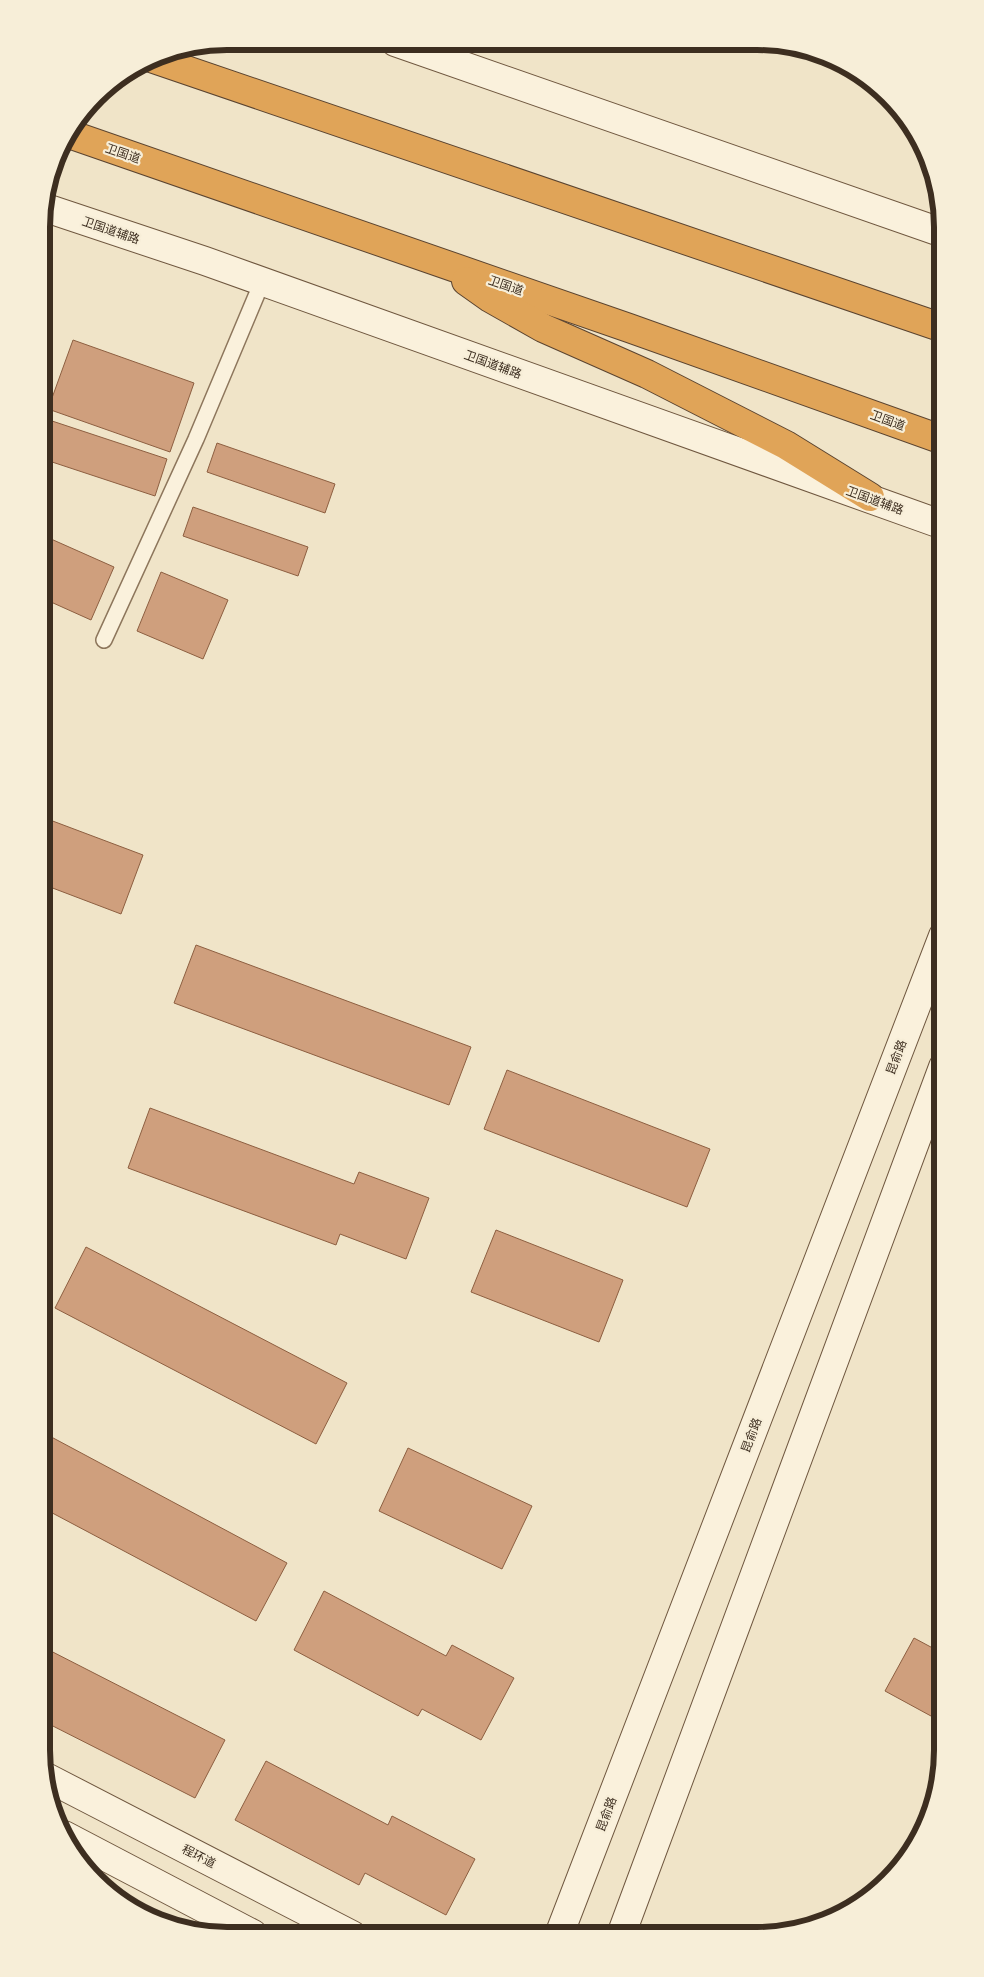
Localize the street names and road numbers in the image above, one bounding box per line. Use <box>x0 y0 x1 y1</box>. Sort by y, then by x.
street label: 卫国道 <box>103 139 143 167</box>
street label: 卫国道辅路 <box>80 212 142 248</box>
street label: 卫国道 <box>486 271 526 299</box>
street label: 卫国道辅路 <box>462 346 524 382</box>
street label: 卫国道 <box>868 406 908 434</box>
street label: 卫国道辅路 <box>844 482 906 518</box>
street label: 昆俞路 <box>882 1037 910 1077</box>
street label: 昆俞路 <box>737 1415 765 1455</box>
street label: 昆俞路 <box>592 1794 620 1834</box>
street label: 程环道 <box>179 1840 219 1872</box>

